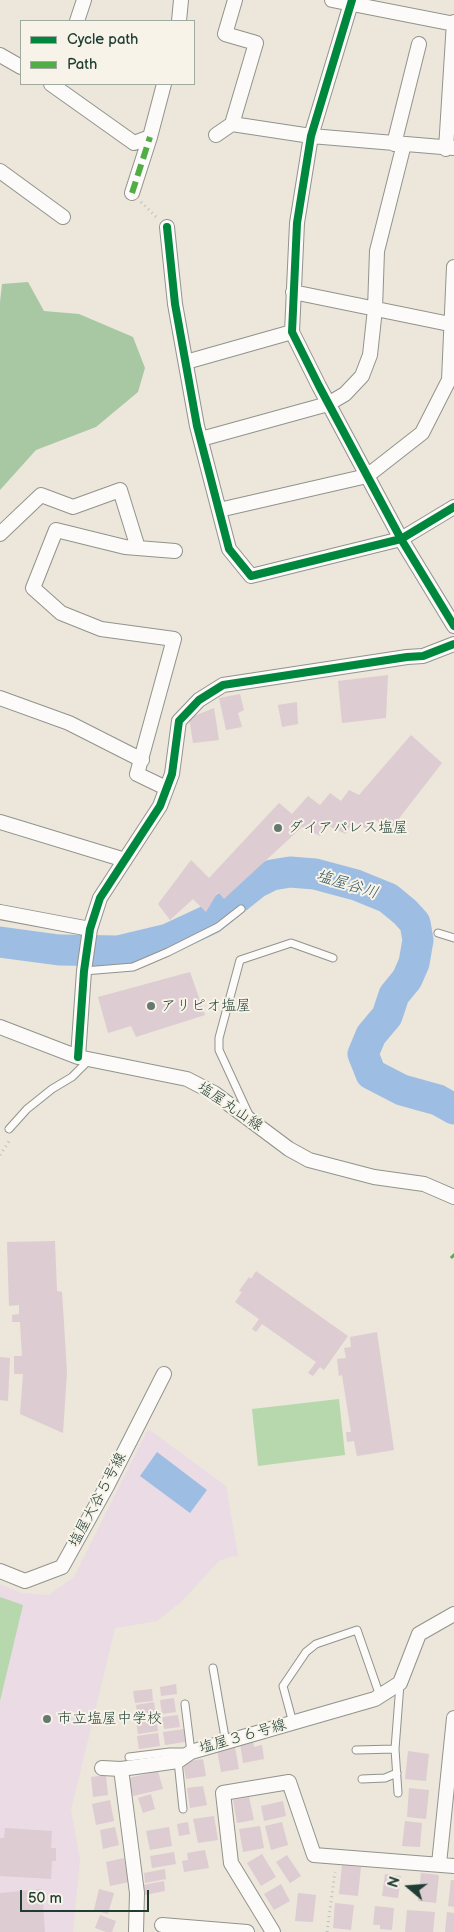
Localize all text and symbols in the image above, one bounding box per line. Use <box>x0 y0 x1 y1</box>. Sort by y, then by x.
legend <box>20 20 195 85</box>
text: Cycle path <box>67 30 138 49</box>
text: Path <box>67 55 97 74</box>
place label: ダイアパレス塩屋 <box>288 819 408 837</box>
marker: ダイアパレス塩屋 <box>272 822 284 834</box>
water label: 塩屋谷川 <box>314 866 380 904</box>
place label: アリピオ塩屋 <box>161 997 251 1015</box>
marker: アリピオ塩屋 <box>145 1000 157 1012</box>
street label: 塩屋丸山線 <box>194 1079 266 1135</box>
street label: 塩屋大谷５号線 <box>65 1449 131 1551</box>
place label: 市立塩屋中学校 <box>57 1710 162 1728</box>
marker: 市立塩屋中学校 <box>41 1713 53 1725</box>
street label: 塩屋３６号線 <box>197 1716 289 1758</box>
north arrow <box>384 1862 434 1912</box>
text: N <box>385 1875 404 1890</box>
scale bar <box>22 1880 151 1912</box>
text: 50 m <box>28 1889 62 1908</box>

